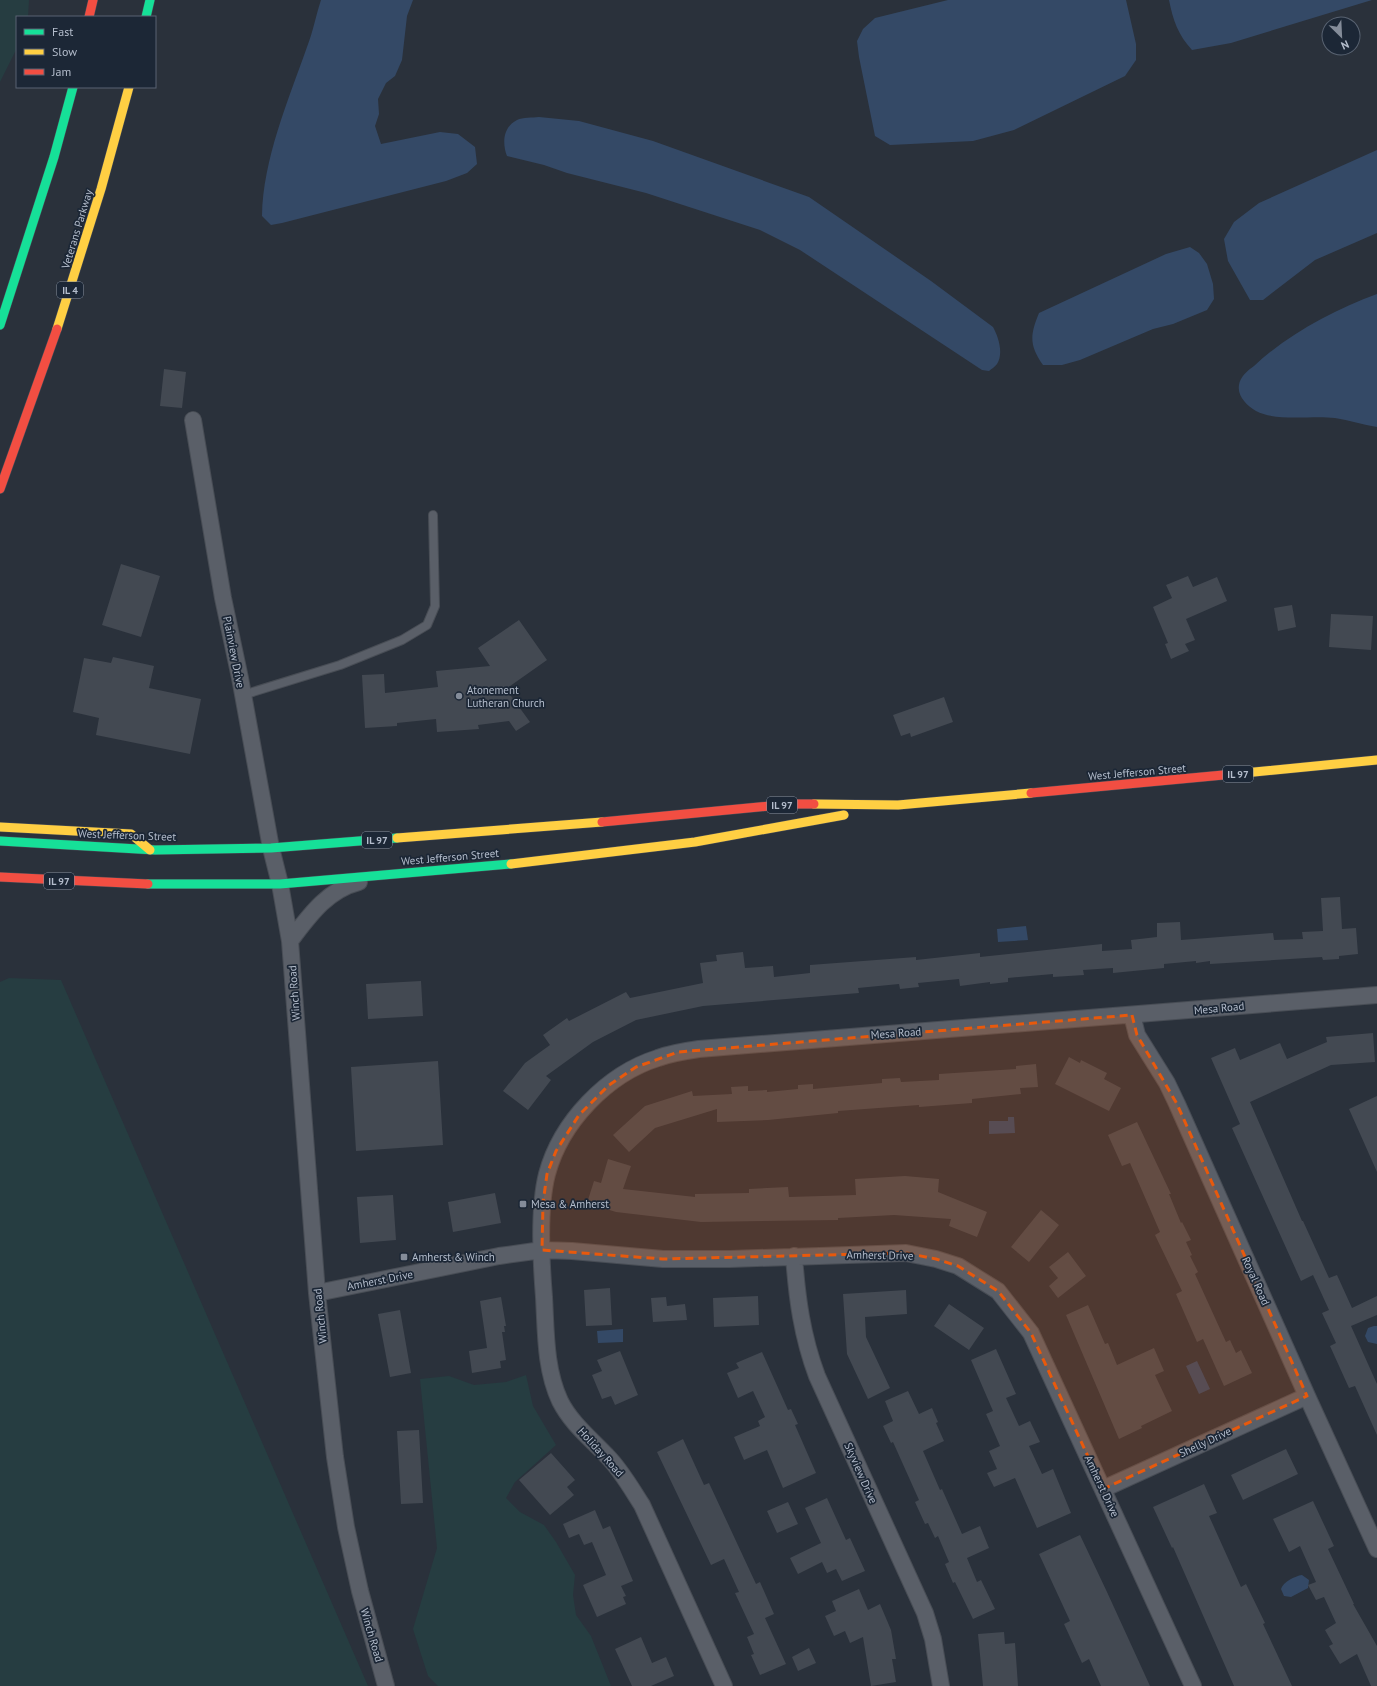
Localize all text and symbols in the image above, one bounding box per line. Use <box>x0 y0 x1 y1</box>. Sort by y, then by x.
legend <box>16 16 156 88</box>
north arrow <box>1321 16 1361 56</box>
text: Fast <box>52 24 73 39</box>
text: N <box>1339 37 1351 53</box>
text: Slow <box>52 44 77 59</box>
text: Jam <box>51 64 71 79</box>
street label: Veterans Parkway <box>58 187 96 271</box>
road number: IL 4 <box>57 282 83 298</box>
street label: Plainview Drive <box>220 615 248 690</box>
place label: Atonement Lutheran Church <box>467 683 545 710</box>
marker: Atonement Lutheran Church <box>454 691 464 701</box>
street label: West Jefferson Street <box>1088 761 1187 783</box>
road number: IL 97 <box>1223 766 1253 782</box>
road number: IL 97 <box>767 797 797 813</box>
street label: West Jefferson Street <box>78 826 177 844</box>
road number: IL 97 <box>362 832 392 848</box>
street label: West Jefferson Street <box>401 846 500 868</box>
road number: IL 97 <box>44 873 74 889</box>
street label: Winch Road <box>285 965 303 1021</box>
street label: Mesa Road <box>1193 999 1245 1017</box>
street label: Mesa Road <box>870 1024 922 1042</box>
place label: Mesa & Amherst <box>531 1197 609 1211</box>
marker: Mesa & Amherst <box>518 1199 528 1209</box>
street label: Amherst Drive <box>847 1247 914 1263</box>
place label: Amherst & Winch <box>412 1250 495 1264</box>
marker: Amherst & Winch <box>399 1252 409 1262</box>
street label: Royal Road <box>1239 1254 1273 1308</box>
street label: Amherst Drive <box>346 1267 414 1293</box>
street label: Winch Road <box>310 1288 330 1344</box>
street label: Holiday Road <box>575 1424 627 1480</box>
street label: Shelly Drive <box>1177 1424 1234 1460</box>
street label: Skyview Drive <box>841 1440 881 1506</box>
street label: Amherst Drive <box>1082 1453 1123 1520</box>
street label: Winch Road <box>358 1607 386 1664</box>

